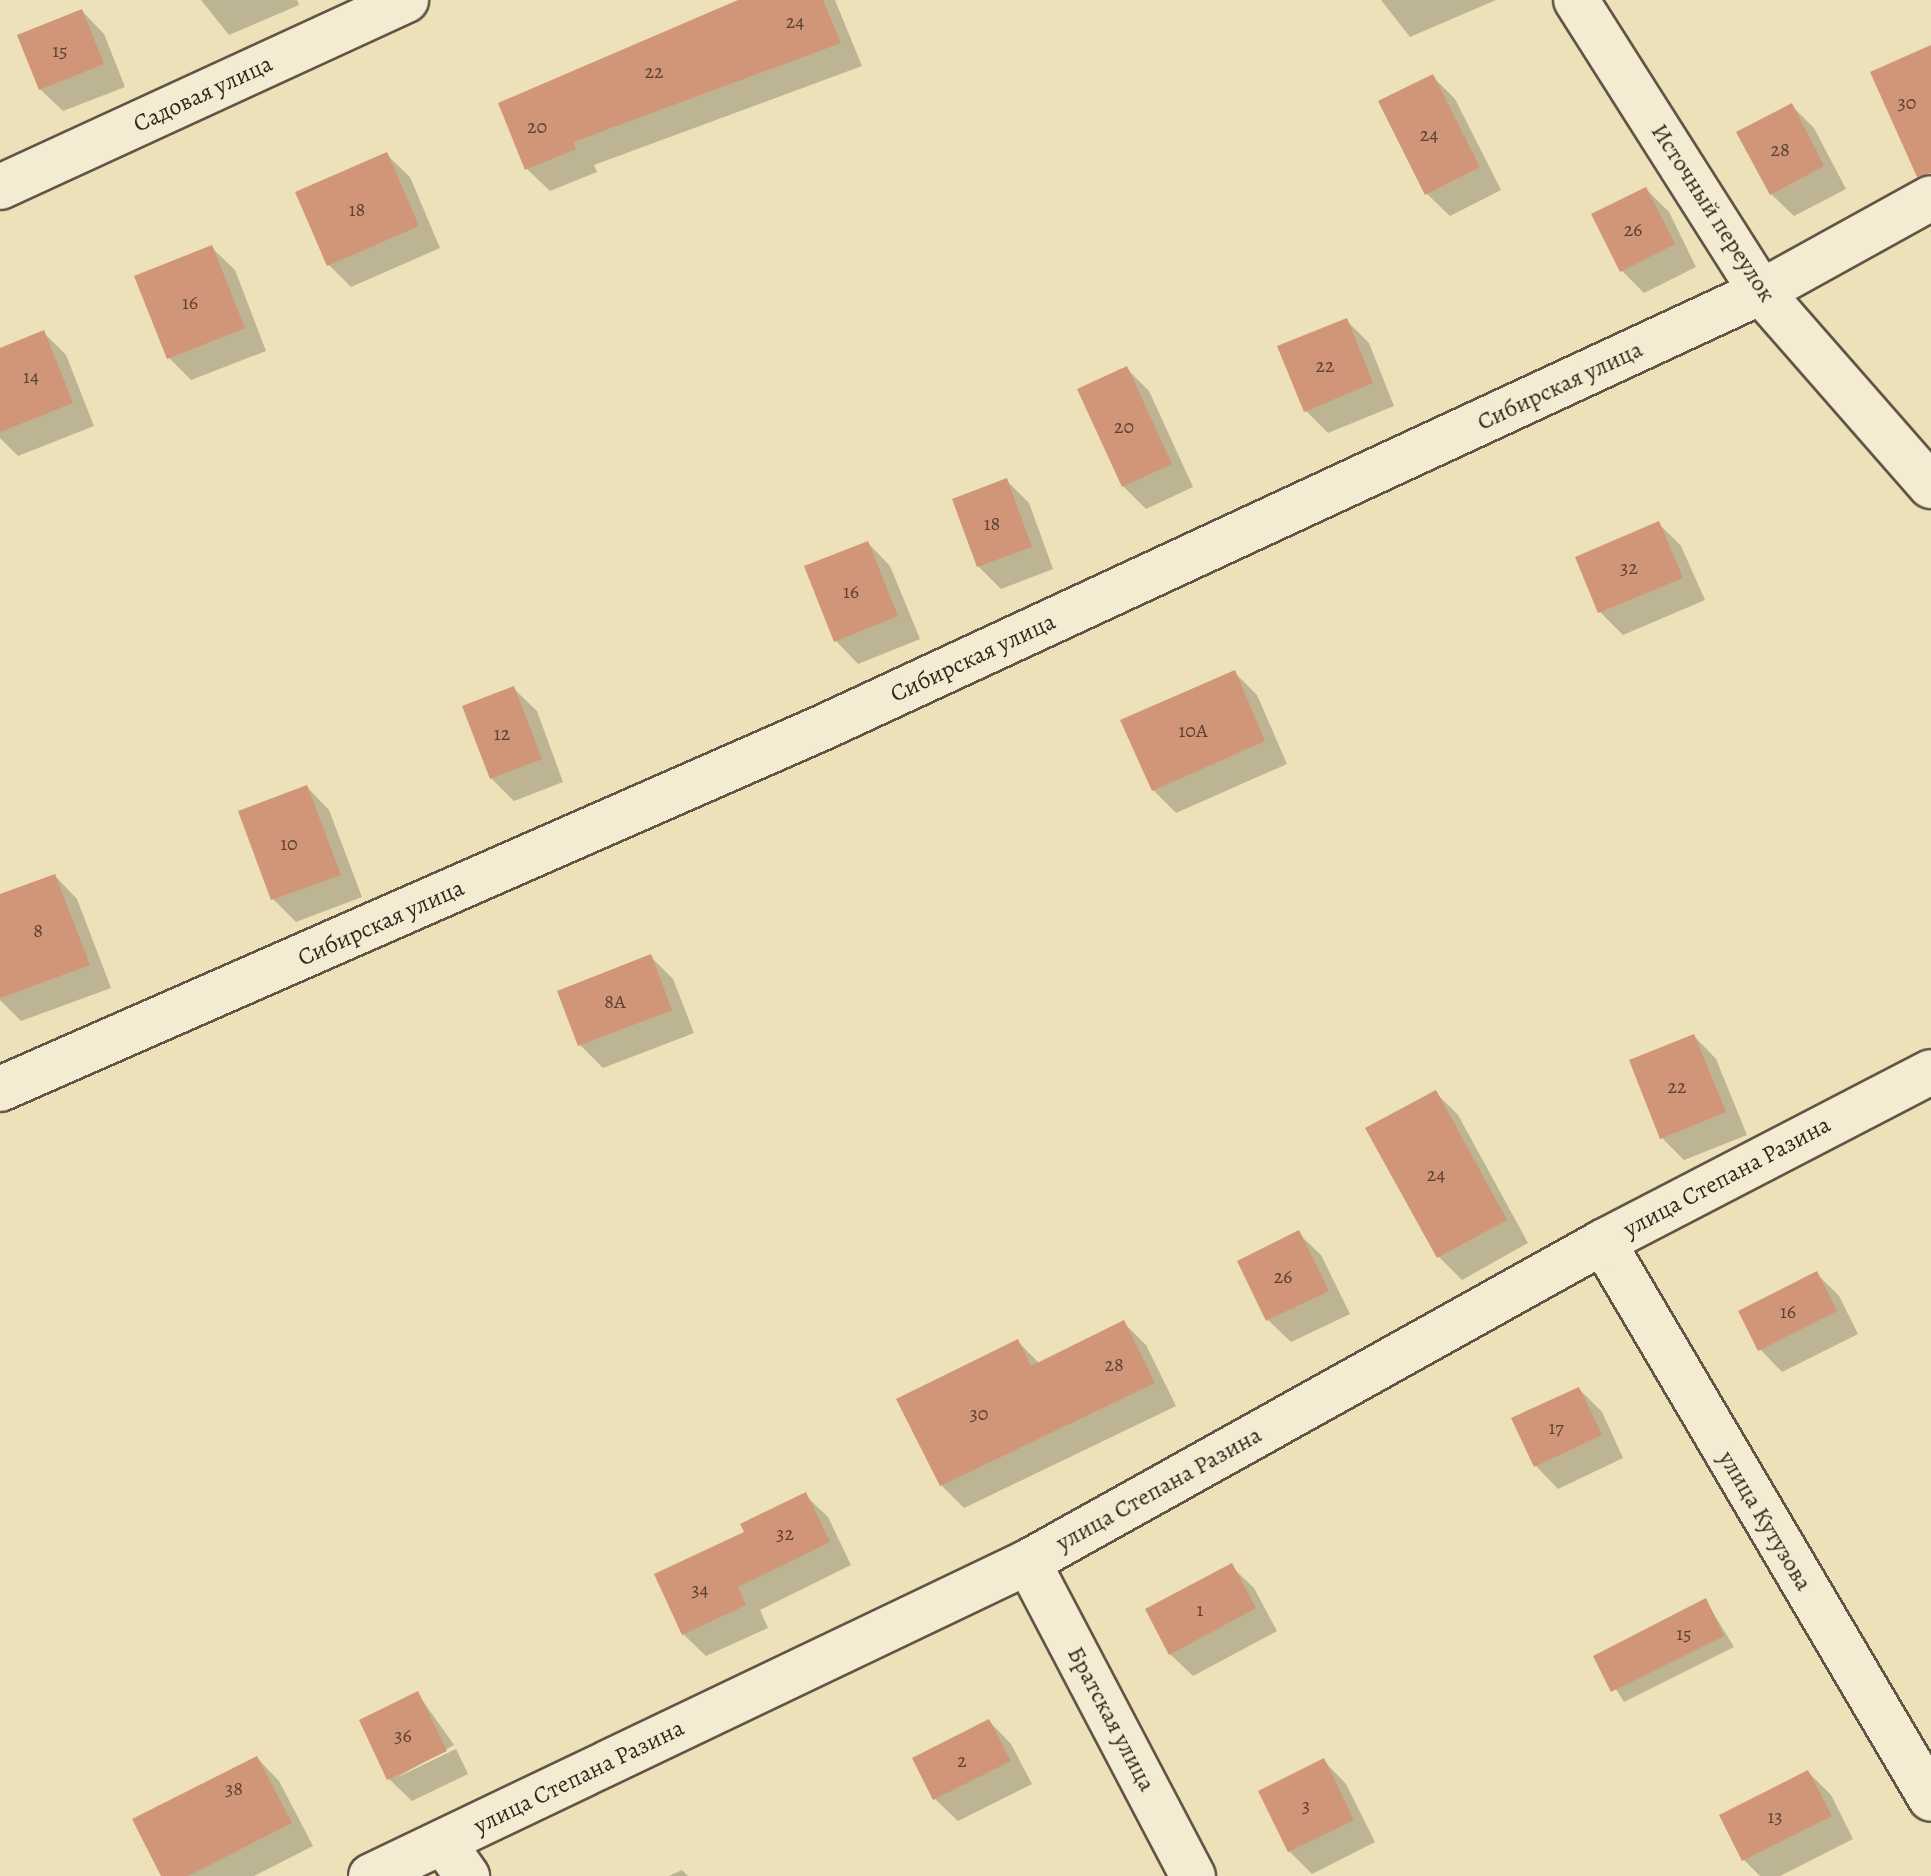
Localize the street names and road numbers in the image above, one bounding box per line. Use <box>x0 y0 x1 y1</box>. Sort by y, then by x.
street label: Садовая улица <box>129 49 277 139</box>
street label: Источный переулок <box>1645 119 1781 307</box>
street label: Сибирская улица <box>1473 335 1647 437</box>
street label: Сибирская улица <box>886 607 1060 709</box>
street label: Сибирская улица <box>293 873 469 973</box>
street label: улица Степана Разина <box>1619 1110 1835 1244</box>
street label: улица Степана Разина <box>1051 1421 1267 1557</box>
street label: улица Кутузова <box>1712 1446 1818 1596</box>
street label: Братская улица <box>1061 1642 1161 1796</box>
street label: улица Степана Разина <box>469 1714 689 1840</box>

